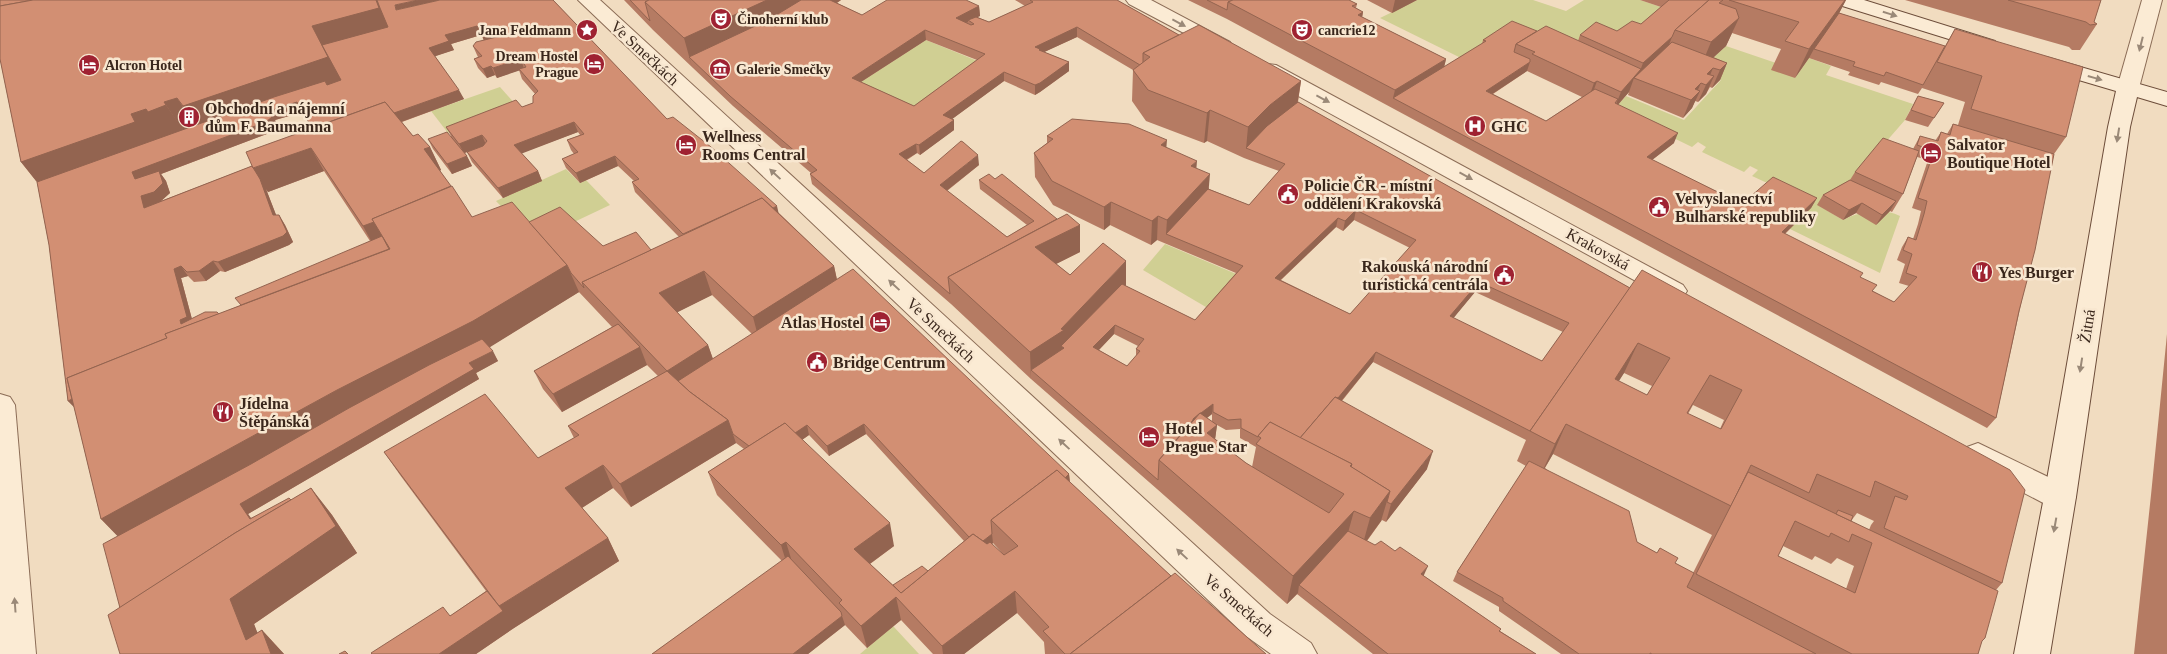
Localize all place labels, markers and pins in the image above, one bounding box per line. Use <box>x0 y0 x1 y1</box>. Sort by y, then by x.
theatre icon: Činoherní klub <box>709 7 733 31</box>
place label: Činoherní klub <box>737 11 829 27</box>
place icon: Jana Feldmann <box>575 18 599 42</box>
theatre icon: cancrie12 <box>1290 18 1314 42</box>
place label: Jana Feldmann <box>478 23 571 38</box>
place label: cancrie12 <box>1318 23 1376 38</box>
place label: Dream Hostel Prague <box>495 49 578 80</box>
hotel icon: Dream Hostel Prague <box>582 52 606 76</box>
hotel icon: Alcron Hotel <box>77 53 101 77</box>
museum icon: Galerie Smečky <box>708 57 732 81</box>
place label: Alcron Hotel <box>105 58 182 73</box>
place label: Galerie Smečky <box>736 62 830 77</box>
place label: Obchodní a nájemní dům F. Baumanna <box>205 100 345 135</box>
building icon: Obchodní a nájemní dům F. Baumanna <box>177 105 201 129</box>
hospital icon: GHC <box>1463 114 1487 138</box>
place label: GHC <box>1491 118 1527 135</box>
place label: Wellness Rooms Central <box>702 128 806 163</box>
hotel icon: Wellness Rooms Central <box>674 133 698 157</box>
place label: Salvator Boutique Hotel <box>1947 136 2051 172</box>
hotel icon: Salvator Boutique Hotel <box>1919 141 1943 165</box>
place label: Policie ČR - místní oddělení Krakovská <box>1304 176 1441 212</box>
public building icon: Policie ČR - místní oddělení Krakovská <box>1276 182 1300 206</box>
place label: Velvyslanectví Bulharské republiky <box>1675 190 1816 226</box>
public building icon: Velvyslanectví Bulharské republiky <box>1647 195 1671 219</box>
place label: Rakouská národní turistická centrála <box>1362 258 1489 293</box>
restaurant icon: Yes Burger <box>1970 260 1994 284</box>
public building icon: Rakouská národní turistická centrála <box>1492 263 1516 287</box>
place label: Yes Burger <box>1998 264 2074 282</box>
hotel icon: Atlas Hostel <box>868 310 892 334</box>
place label: Atlas Hostel <box>781 314 865 331</box>
public building icon: Bridge Centrum <box>805 350 829 374</box>
place label: Bridge Centrum <box>833 354 946 372</box>
place label: Jídelna Štěpánská <box>239 395 309 431</box>
restaurant icon: Jídelna Štěpánská <box>211 400 235 424</box>
place label: Hotel Prague Star <box>1165 420 1247 456</box>
hotel icon: Hotel Prague Star <box>1137 425 1161 449</box>

